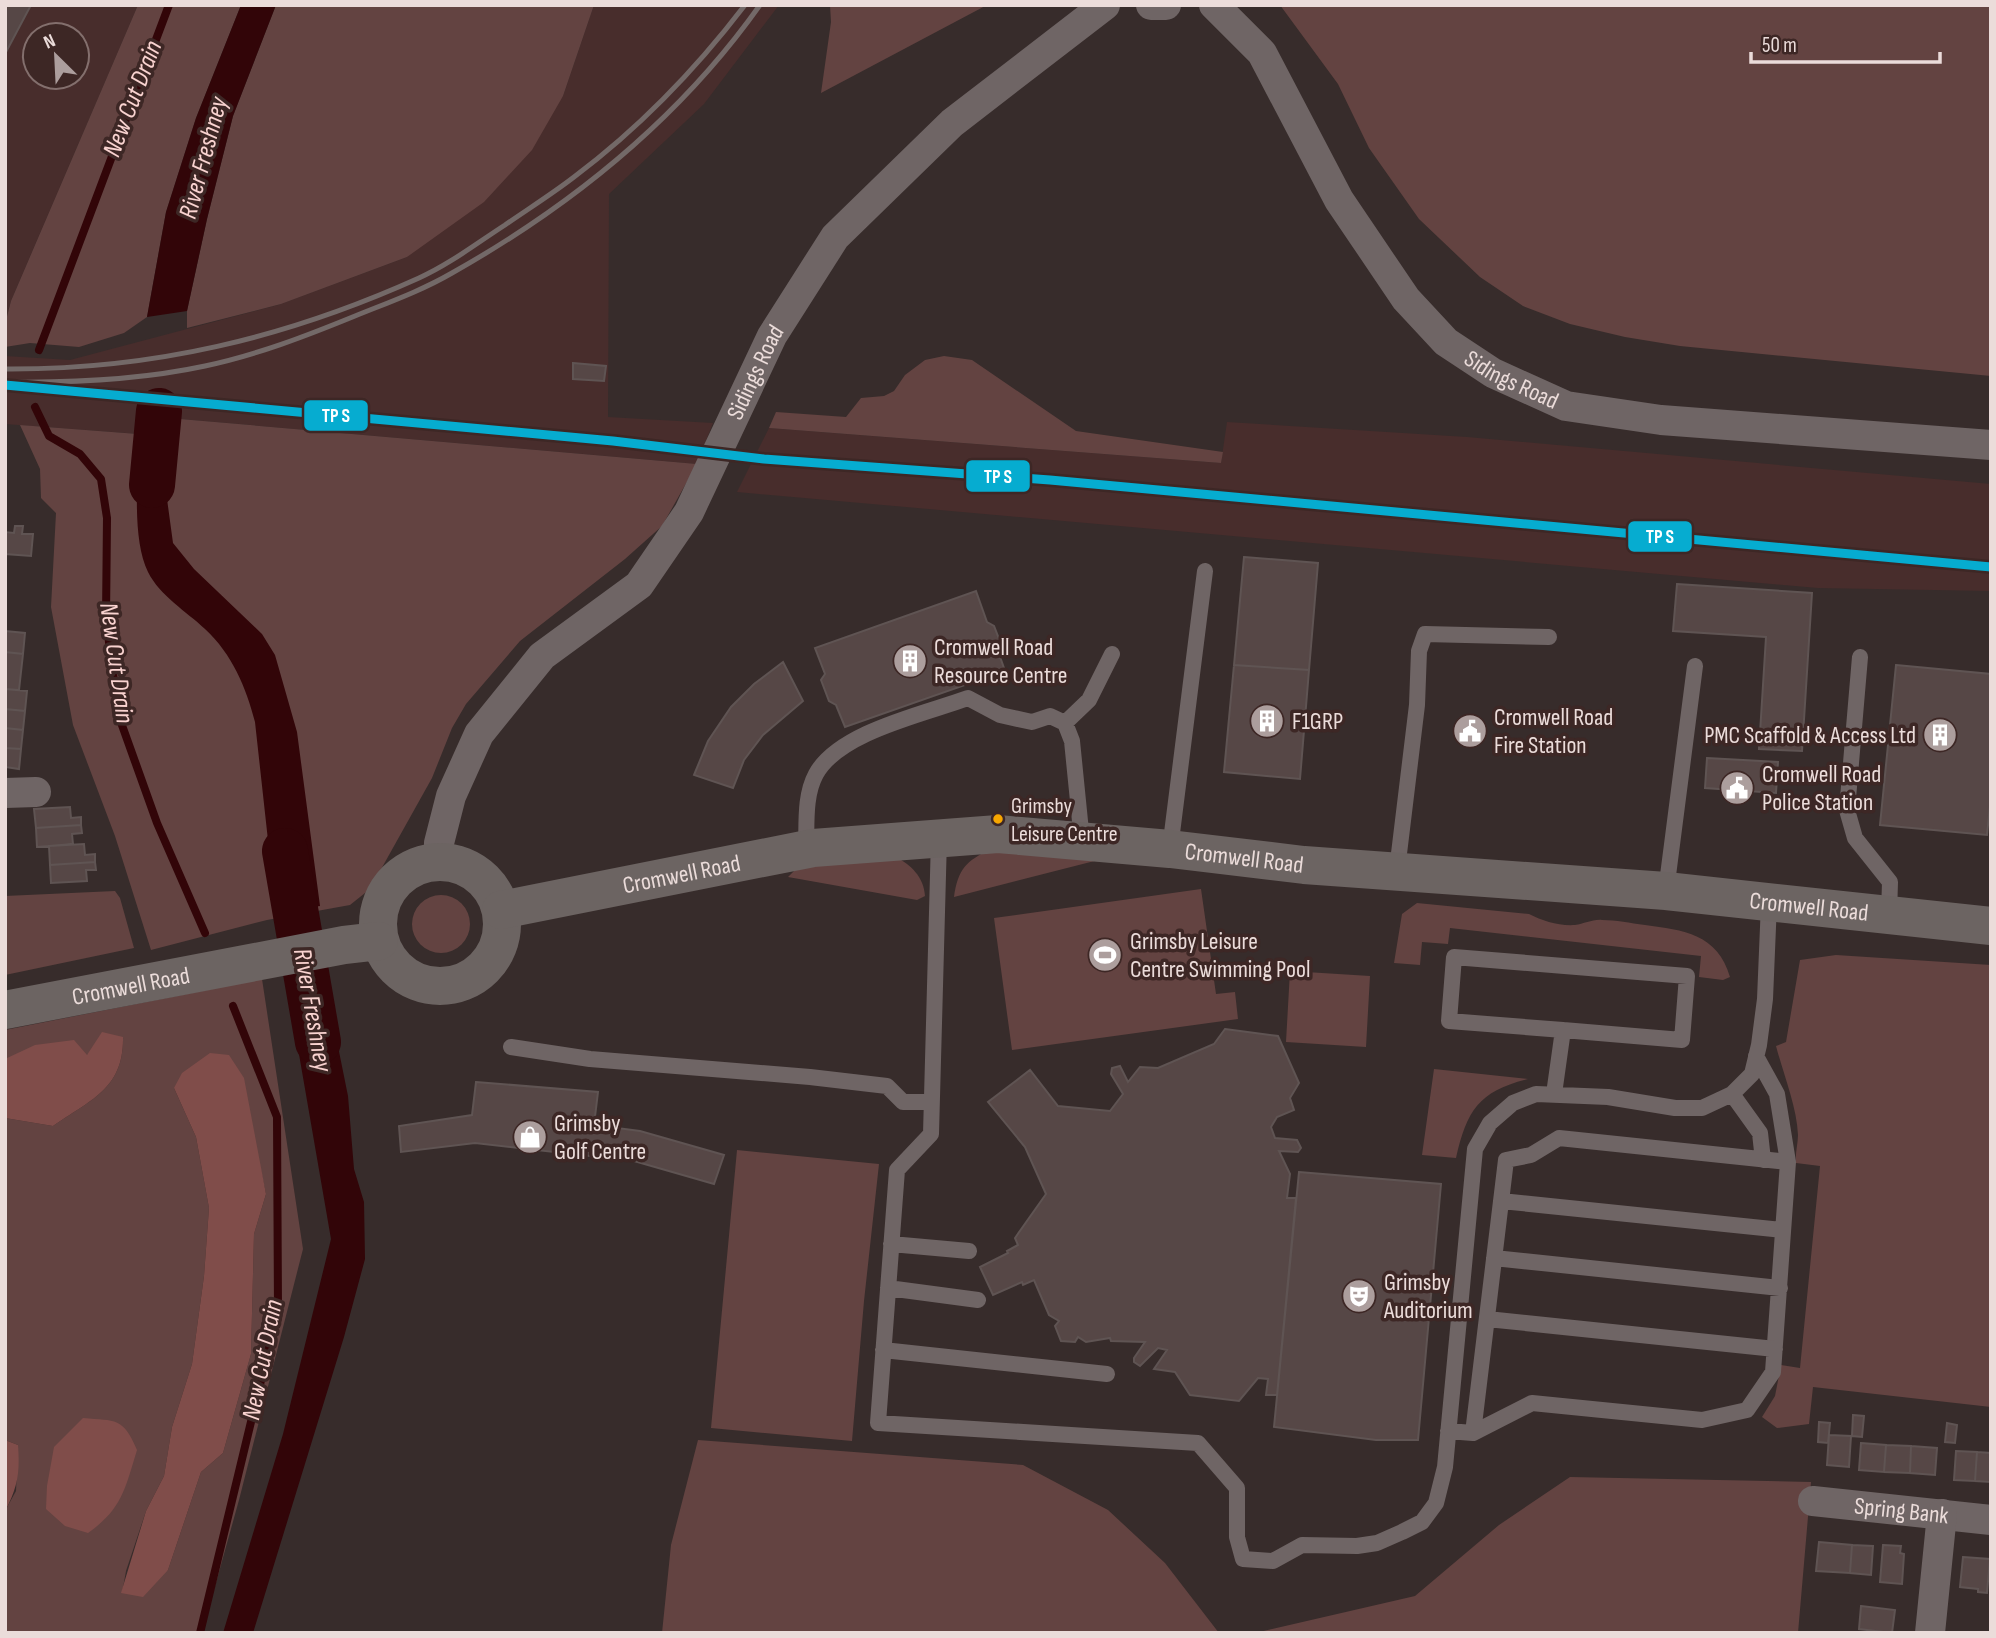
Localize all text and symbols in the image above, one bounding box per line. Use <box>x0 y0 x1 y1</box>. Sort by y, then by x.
north arrow <box>21 21 91 91</box>
scale bar <box>1751 21 1940 65</box>
text: N <box>40 29 59 54</box>
text: 50 m <box>1762 33 1797 58</box>
water label: New Cut Drain <box>97 36 169 161</box>
water label: River Freshney <box>173 93 235 222</box>
street label: Sidings Road <box>720 319 790 424</box>
street label: Sidings Road <box>1459 344 1563 415</box>
line badge: TP S <box>303 399 369 432</box>
text: TP S <box>322 405 350 428</box>
line badge: TP S <box>965 459 1031 493</box>
text: TP S <box>984 466 1012 489</box>
line badge: TP S <box>1627 520 1693 553</box>
text: TP S <box>1646 526 1674 549</box>
water label: New Cut Drain <box>92 601 140 726</box>
place label: Cromwell Road Resource Centre <box>934 633 1068 690</box>
building icon: Cromwell Road Resource Centre <box>891 642 929 680</box>
building icon: F1GRP <box>1248 702 1286 740</box>
place label: Cromwell Road Fire Station <box>1494 703 1613 760</box>
place label: F1GRP <box>1292 707 1343 736</box>
public building icon: Cromwell Road Fire Station <box>1451 712 1489 750</box>
building icon: PMC Scaffold & Access Ltd <box>1921 716 1959 754</box>
place label: PMC Scaffold & Access Ltd <box>1704 721 1916 750</box>
place label: Cromwell Road Police Station <box>1762 760 1881 817</box>
public building icon: Cromwell Road Police Station <box>1718 769 1756 807</box>
place label: Grimsby Leisure Centre <box>1011 793 1118 848</box>
marker: Grimsby Leisure Centre <box>991 812 1005 826</box>
street label: Cromwell Road <box>1183 836 1305 879</box>
street label: Cromwell Road <box>620 848 743 900</box>
street label: Cromwell Road <box>1748 886 1870 927</box>
place label: Grimsby Leisure Centre Swimming Pool <box>1130 927 1310 984</box>
sports icon: Grimsby Leisure Centre Swimming Pool <box>1086 936 1124 974</box>
water label: River Freshney <box>286 946 338 1075</box>
street label: Cromwell Road <box>69 960 192 1011</box>
place label: Grimsby Golf Centre <box>554 1109 646 1166</box>
shop icon: Grimsby Golf Centre <box>511 1118 549 1156</box>
place label: Grimsby Auditorium <box>1383 1268 1473 1325</box>
theatre icon: Grimsby Auditorium <box>1340 1277 1378 1315</box>
water label: New Cut Drain <box>236 1297 290 1423</box>
street label: Spring Bank <box>1853 1491 1950 1530</box>

